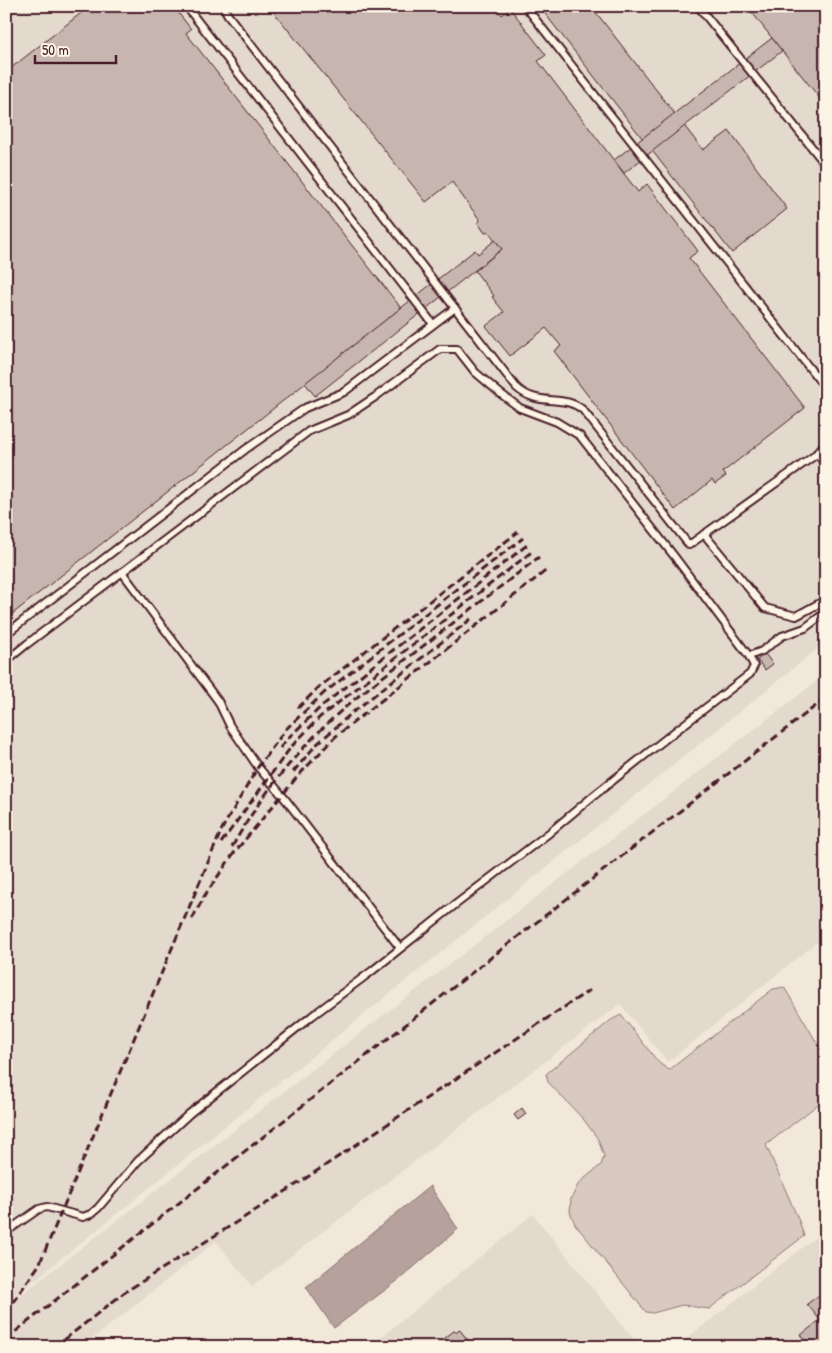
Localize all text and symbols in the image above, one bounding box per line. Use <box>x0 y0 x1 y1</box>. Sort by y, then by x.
scale bar <box>35 32 116 64</box>
text: 50 m <box>42 39 69 60</box>

